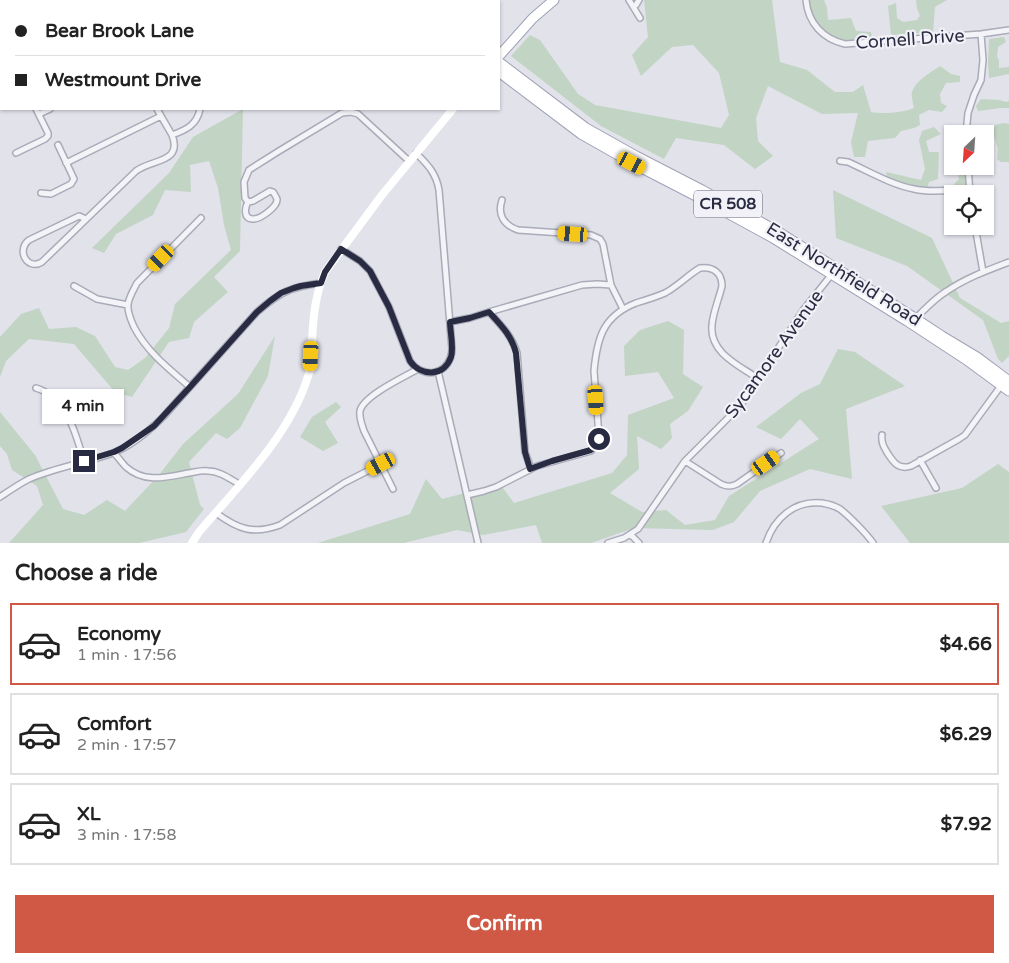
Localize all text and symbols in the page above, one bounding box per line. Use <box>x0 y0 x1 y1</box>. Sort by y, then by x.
text: Bear Brook Lane <box>45 20 194 42</box>
street label: Cornell Drive <box>855 24 965 54</box>
text: Westmount Drive <box>45 69 201 91</box>
north arrow <box>944 125 994 175</box>
map controls <box>944 125 994 235</box>
car <box>615 150 648 176</box>
button: locate <box>944 185 994 235</box>
road number: CR 508 <box>694 190 762 218</box>
street label: East Northfield Road <box>762 217 926 331</box>
car <box>557 225 588 243</box>
car <box>145 242 176 274</box>
street label: Sycamore Avenue <box>720 286 828 422</box>
car <box>302 341 319 371</box>
car <box>587 385 604 415</box>
callout: 4 min <box>43 388 125 424</box>
text: 4 min <box>62 396 104 416</box>
route start <box>588 428 610 450</box>
car <box>749 448 782 478</box>
route end <box>73 450 95 472</box>
car <box>364 450 397 478</box>
text: Choose a ride <box>15 560 158 586</box>
icon: car <box>17 622 62 667</box>
text: Economy <box>77 623 161 645</box>
text: $4.66 <box>940 633 992 655</box>
text: 1 min · 17:56 <box>77 645 176 665</box>
icon: car <box>17 712 62 757</box>
text: Comfort <box>77 713 151 735</box>
text: $6.29 <box>940 723 992 745</box>
text: 2 min · 17:57 <box>77 735 176 755</box>
icon: car <box>17 802 62 847</box>
text: XL <box>77 803 101 825</box>
text: $7.92 <box>941 813 992 835</box>
text: 3 min · 17:58 <box>77 825 176 845</box>
button: Confirm <box>15 895 994 953</box>

